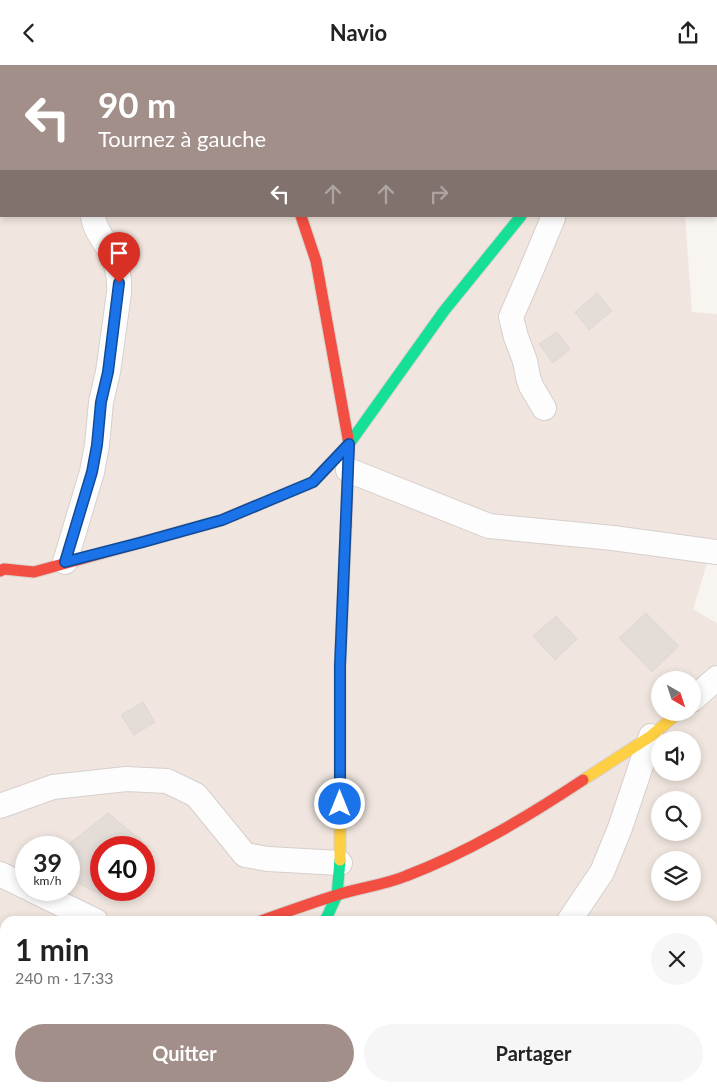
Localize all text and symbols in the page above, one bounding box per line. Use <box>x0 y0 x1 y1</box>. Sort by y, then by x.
icon: back <box>15 19 43 47</box>
text: Navio <box>330 19 387 46</box>
icon: share <box>674 19 702 47</box>
text: 90 m <box>98 83 176 125</box>
icon: left <box>15 85 80 150</box>
text: Tournez à gauche <box>98 125 266 152</box>
icon: left <box>266 180 294 208</box>
icon: ahead <box>319 180 347 208</box>
icon: ahead <box>372 180 400 208</box>
icon: right <box>425 180 453 208</box>
pin <box>98 232 140 283</box>
icon: arrive <box>105 239 133 267</box>
north arrow <box>651 671 701 721</box>
map controls <box>651 671 701 901</box>
button: sound <box>651 731 701 781</box>
position arrow <box>313 777 365 829</box>
button: search <box>651 791 701 841</box>
speed limit sign: 40 <box>90 836 155 901</box>
text: 39 <box>33 847 62 877</box>
button: layers <box>651 851 701 901</box>
text: km/h <box>33 873 62 888</box>
text: 1 min <box>15 931 89 967</box>
button: close <box>651 933 703 985</box>
text: 240 m · 17:33 <box>15 968 114 987</box>
button: Quitter <box>15 1024 354 1082</box>
button: Partager <box>364 1024 703 1082</box>

